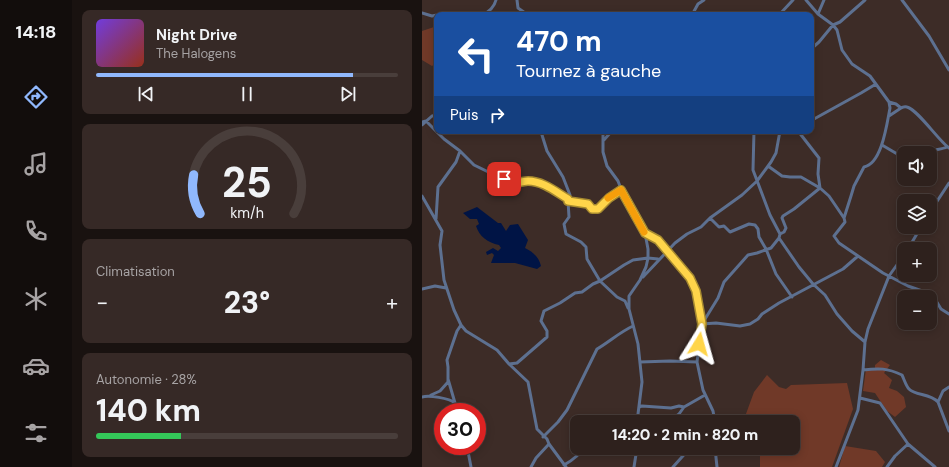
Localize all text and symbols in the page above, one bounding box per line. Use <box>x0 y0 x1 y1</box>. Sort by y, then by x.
text: 14:18 <box>16 20 56 44</box>
text: 470 m <box>516 23 602 60</box>
text: Night Drive <box>156 25 237 45</box>
icon: left <box>450 28 502 80</box>
text: The Halogens <box>156 45 236 62</box>
text: Tournez à gauche <box>516 59 661 83</box>
icon: directions <box>22 83 50 111</box>
icon: previous <box>135 83 157 105</box>
icon: pause <box>236 83 258 105</box>
icon: next <box>337 83 359 105</box>
icon: right <box>486 104 508 126</box>
text: Puis <box>450 105 478 125</box>
map controls <box>897 146 937 330</box>
button: sound <box>897 146 937 186</box>
icon: music <box>22 150 50 178</box>
text: 25 <box>222 156 272 210</box>
pin <box>487 162 521 196</box>
icon: arrive <box>493 168 515 190</box>
button: layers <box>897 194 937 234</box>
text: km/h <box>230 204 264 222</box>
icon: phone <box>22 217 50 245</box>
button: + <box>897 242 937 282</box>
text: Climatisation <box>96 263 175 280</box>
text: 23° <box>224 283 270 322</box>
icon: climate <box>22 285 50 313</box>
text: − <box>96 288 108 317</box>
text: + <box>386 288 398 317</box>
button: − <box>897 290 937 330</box>
position arrow <box>678 323 720 365</box>
icon: car <box>22 352 50 380</box>
text: Autonomie · 28% <box>96 371 197 388</box>
text: 140 km <box>96 391 201 430</box>
speed limit sign: 30 <box>434 403 486 455</box>
icon: filters <box>22 419 50 447</box>
text: 14:20 · 2 min · 820 m <box>612 425 758 445</box>

